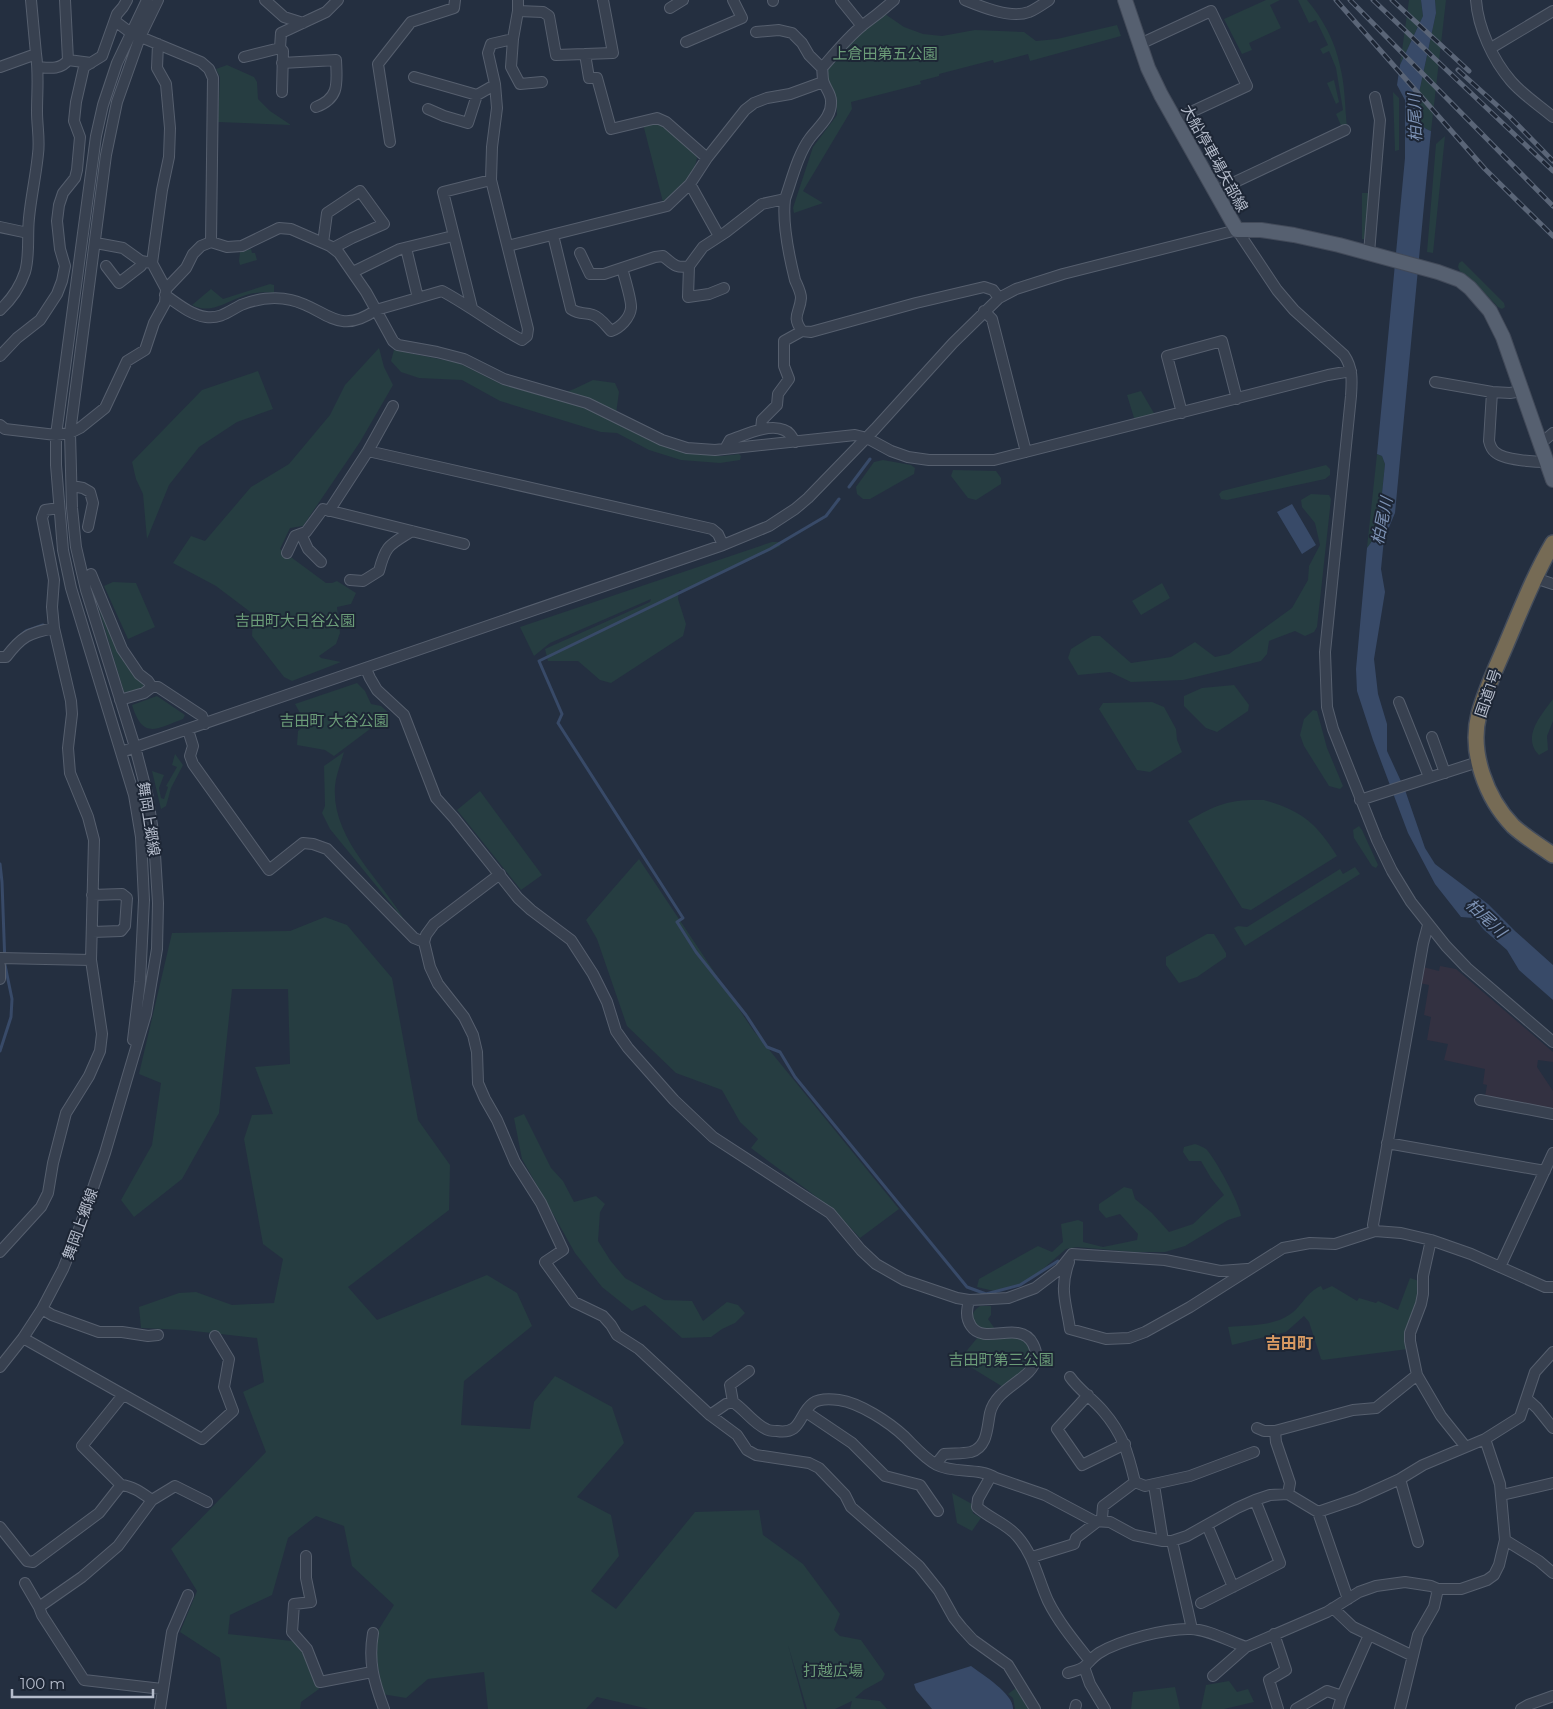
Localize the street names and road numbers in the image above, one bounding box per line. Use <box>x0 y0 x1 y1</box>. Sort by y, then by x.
street label: 大船停車場矢部線 <box>1178 101 1252 215</box>
street label: 国道1号 <box>1471 666 1505 720</box>
street label: 舞岡上郷線 <box>134 780 164 858</box>
street label: 舞岡上郷線 <box>58 1186 102 1262</box>

